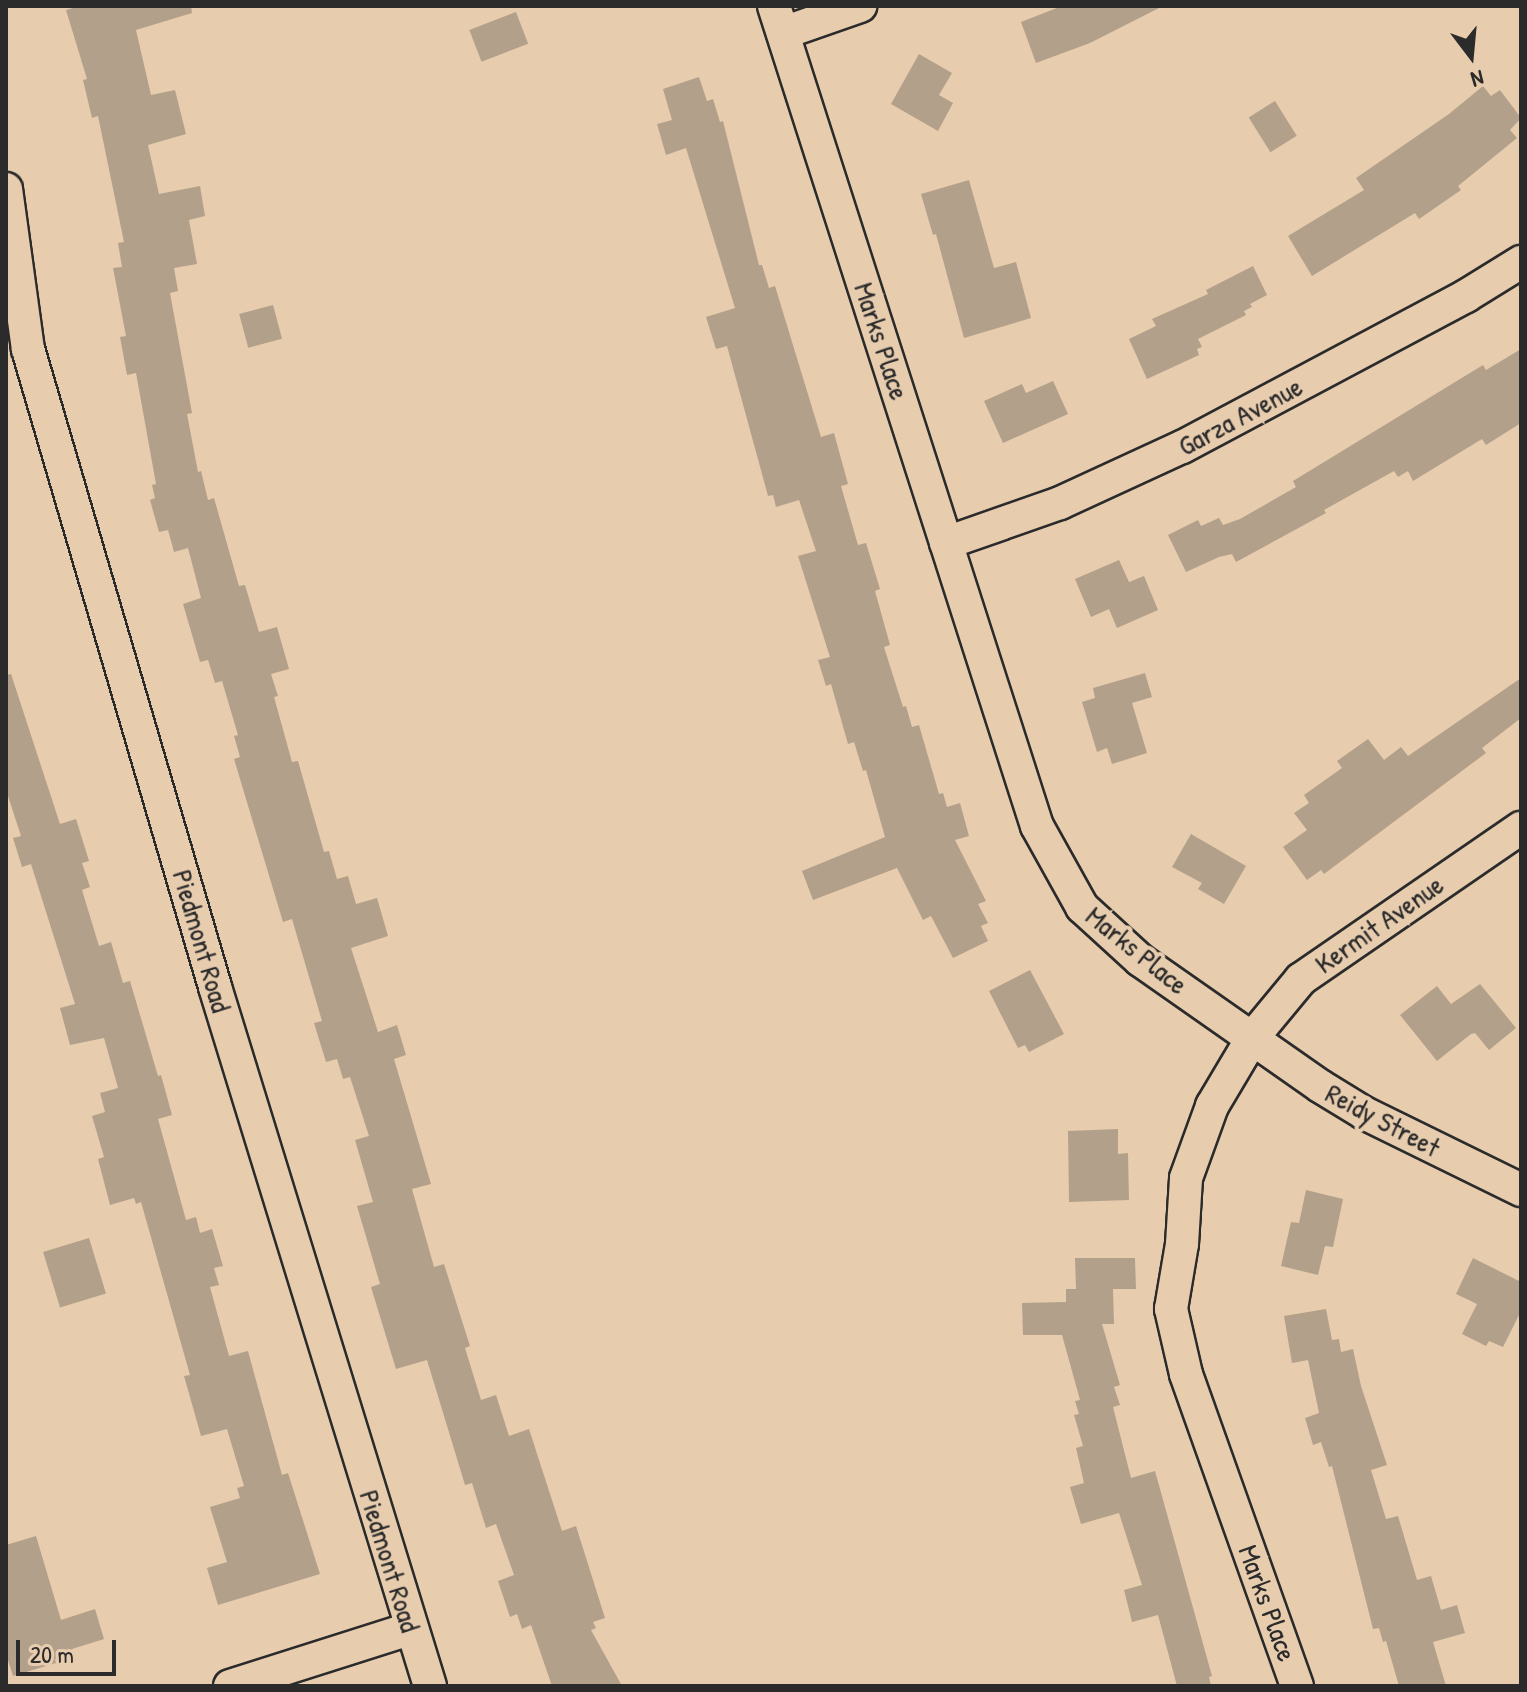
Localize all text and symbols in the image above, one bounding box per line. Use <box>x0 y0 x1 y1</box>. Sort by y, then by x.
north arrow <box>1431 16 1511 96</box>
text: N <box>1468 63 1487 95</box>
street label: Marks Place <box>847 278 917 404</box>
street label: Garza Avenue <box>1172 369 1308 463</box>
street label: Piedmont Road <box>166 866 238 1016</box>
street label: Kermit Avenue <box>1308 868 1450 980</box>
street label: Marks Place <box>1079 899 1195 1001</box>
street label: Reidy Street <box>1320 1076 1446 1164</box>
street label: Piedmont Road <box>352 1486 428 1636</box>
street label: Marks Place <box>1231 1540 1305 1666</box>
scale bar <box>20 1624 120 1674</box>
text: 20 m <box>30 1638 74 1670</box>

